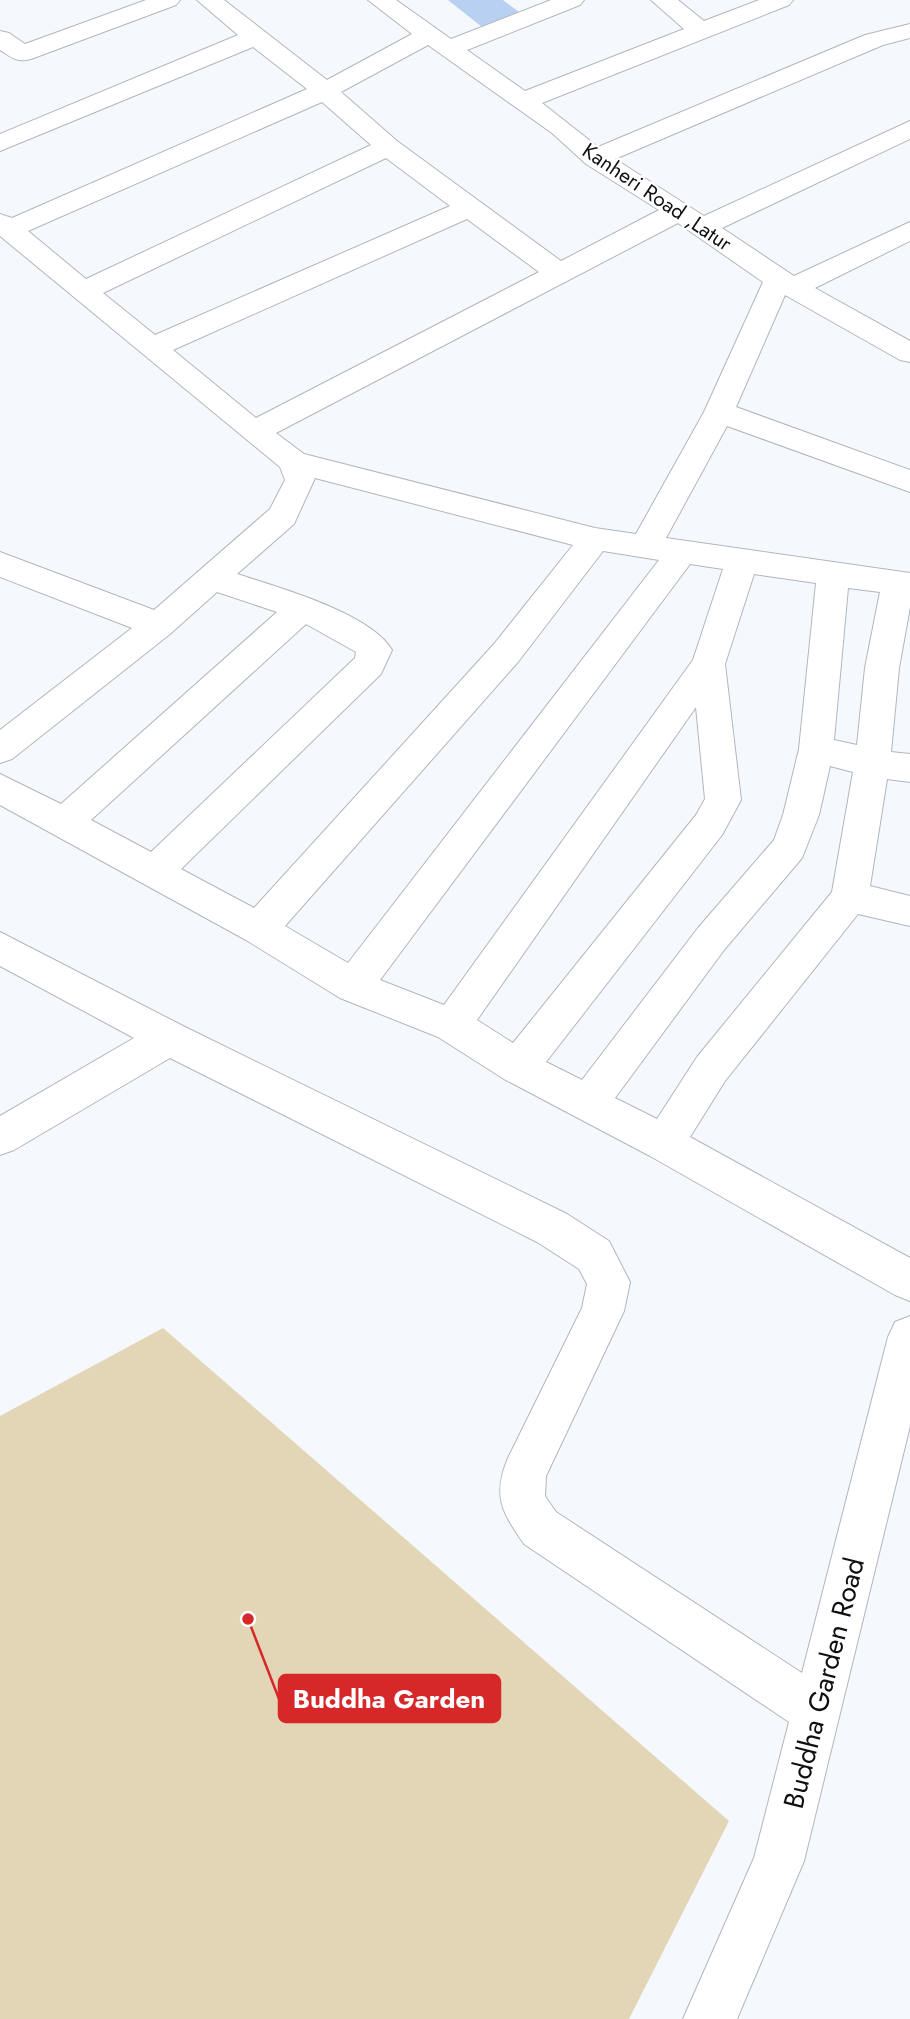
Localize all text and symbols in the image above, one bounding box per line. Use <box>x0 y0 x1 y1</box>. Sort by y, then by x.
street label: Kanheri Road ,Latur <box>576 136 738 259</box>
street label: Buddha Garden Road <box>773 1553 875 1813</box>
callout: Buddha Garden <box>279 1675 500 1722</box>
text: Buddha Garden <box>293 1680 485 1718</box>

